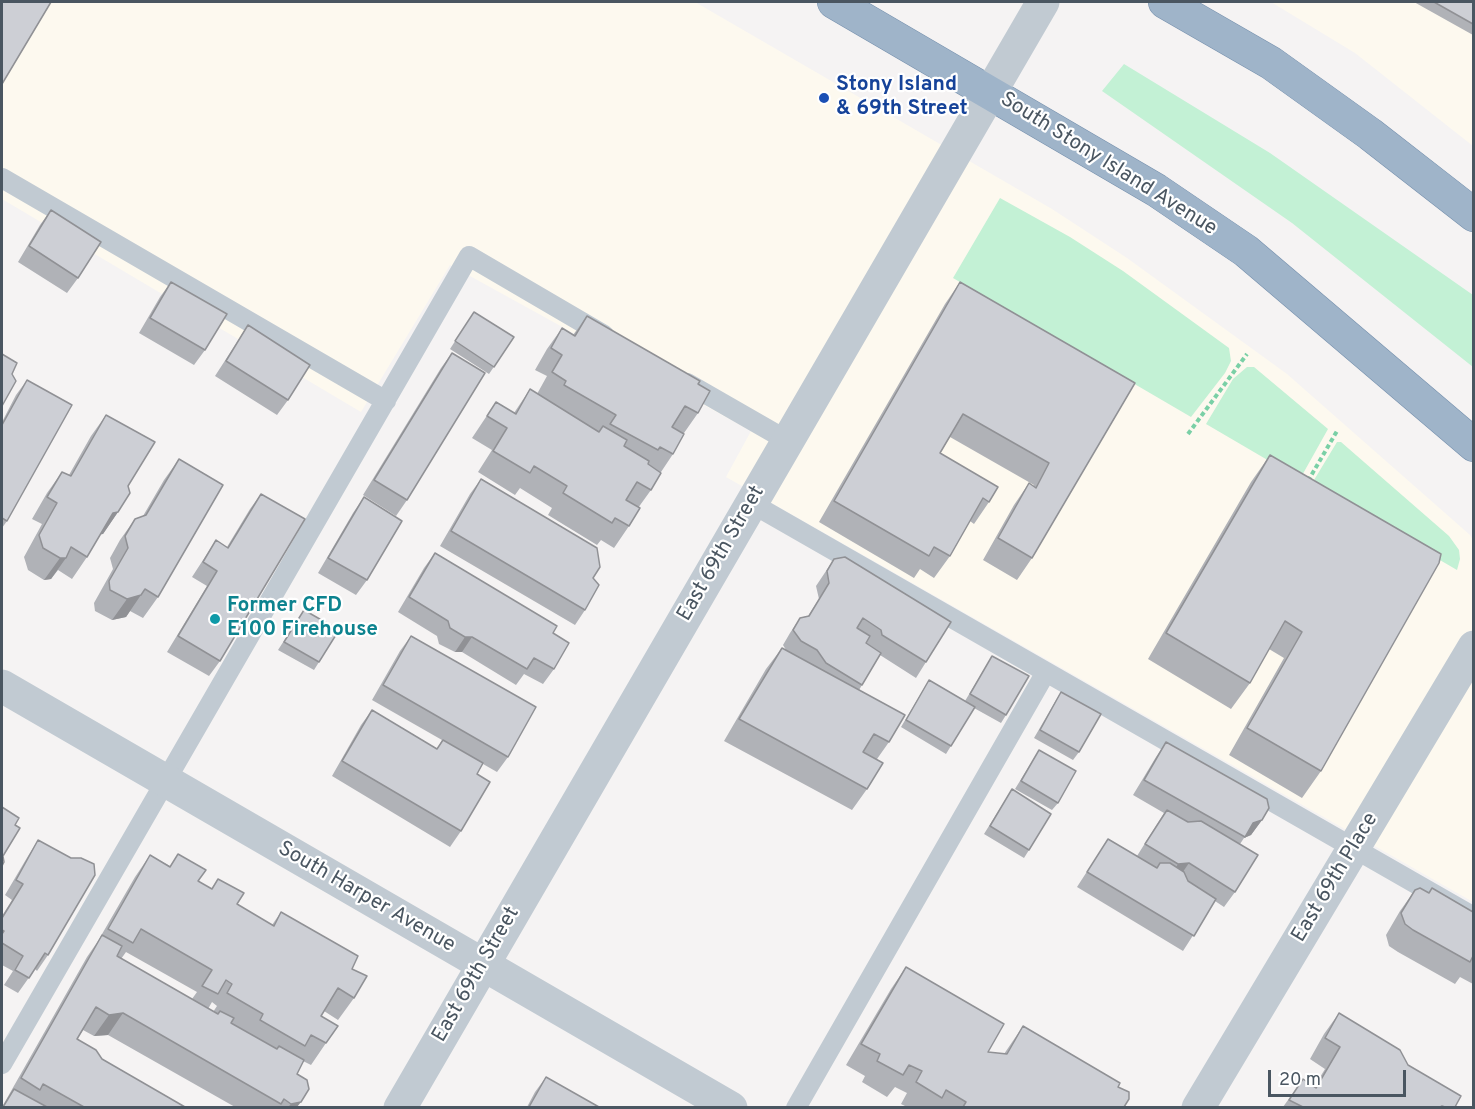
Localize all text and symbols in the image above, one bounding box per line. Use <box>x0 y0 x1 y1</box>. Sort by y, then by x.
place label: Stony Island & 69th Street <box>836 73 968 123</box>
street label: South Stony Island Avenue <box>995 88 1221 242</box>
marker: Stony Island & 69th Street <box>817 91 831 105</box>
street label: East 69th Street <box>673 482 771 626</box>
place label: Former CFD E100 Firehouse <box>227 594 378 644</box>
marker: Former CFD E100 Firehouse <box>208 612 222 626</box>
street label: East 69th Place <box>1287 809 1385 947</box>
street label: South Harper Avenue <box>273 837 459 959</box>
street label: East 69th Street <box>428 903 526 1047</box>
scale bar <box>1271 1058 1409 1096</box>
text: 20 m <box>1279 1069 1321 1092</box>

